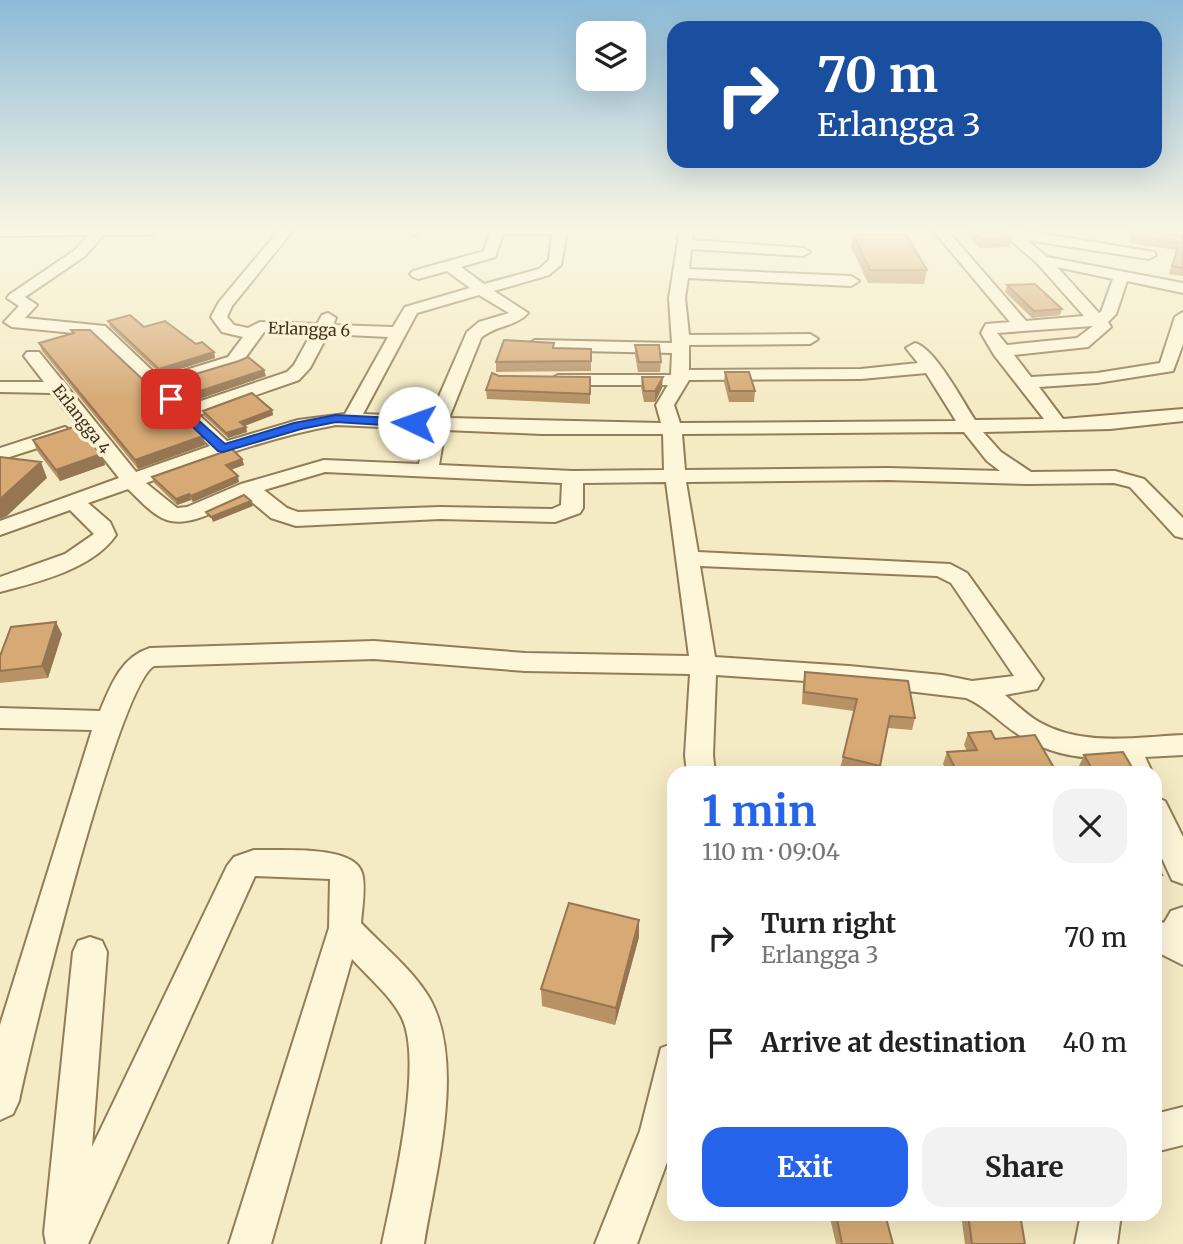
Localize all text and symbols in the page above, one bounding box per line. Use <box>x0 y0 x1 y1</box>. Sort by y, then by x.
map controls <box>576 21 646 91</box>
button: layers <box>576 21 646 91</box>
text: 70 m <box>817 44 938 105</box>
icon: right <box>702 49 793 140</box>
text: Erlangga 3 <box>817 105 981 145</box>
street label: Erlangga 6 <box>267 318 351 340</box>
pin <box>141 369 201 429</box>
street label: Erlangga 4 <box>49 380 115 458</box>
icon: arrive <box>152 380 190 418</box>
position arrow <box>377 386 451 460</box>
text: 1 min <box>702 785 816 837</box>
button: close <box>1053 789 1127 863</box>
text: 110 m · 09:04 <box>702 837 840 866</box>
text: Turn right <box>761 907 896 940</box>
icon: right <box>702 919 740 957</box>
text: 70 m <box>1064 921 1127 954</box>
text: Erlangga 3 <box>761 940 879 969</box>
icon: arrive <box>702 1024 740 1062</box>
text: Arrive at destination <box>761 1026 1026 1059</box>
text: 40 m <box>1063 1026 1127 1059</box>
button: Exit <box>702 1127 908 1207</box>
button: Share <box>922 1127 1127 1207</box>

